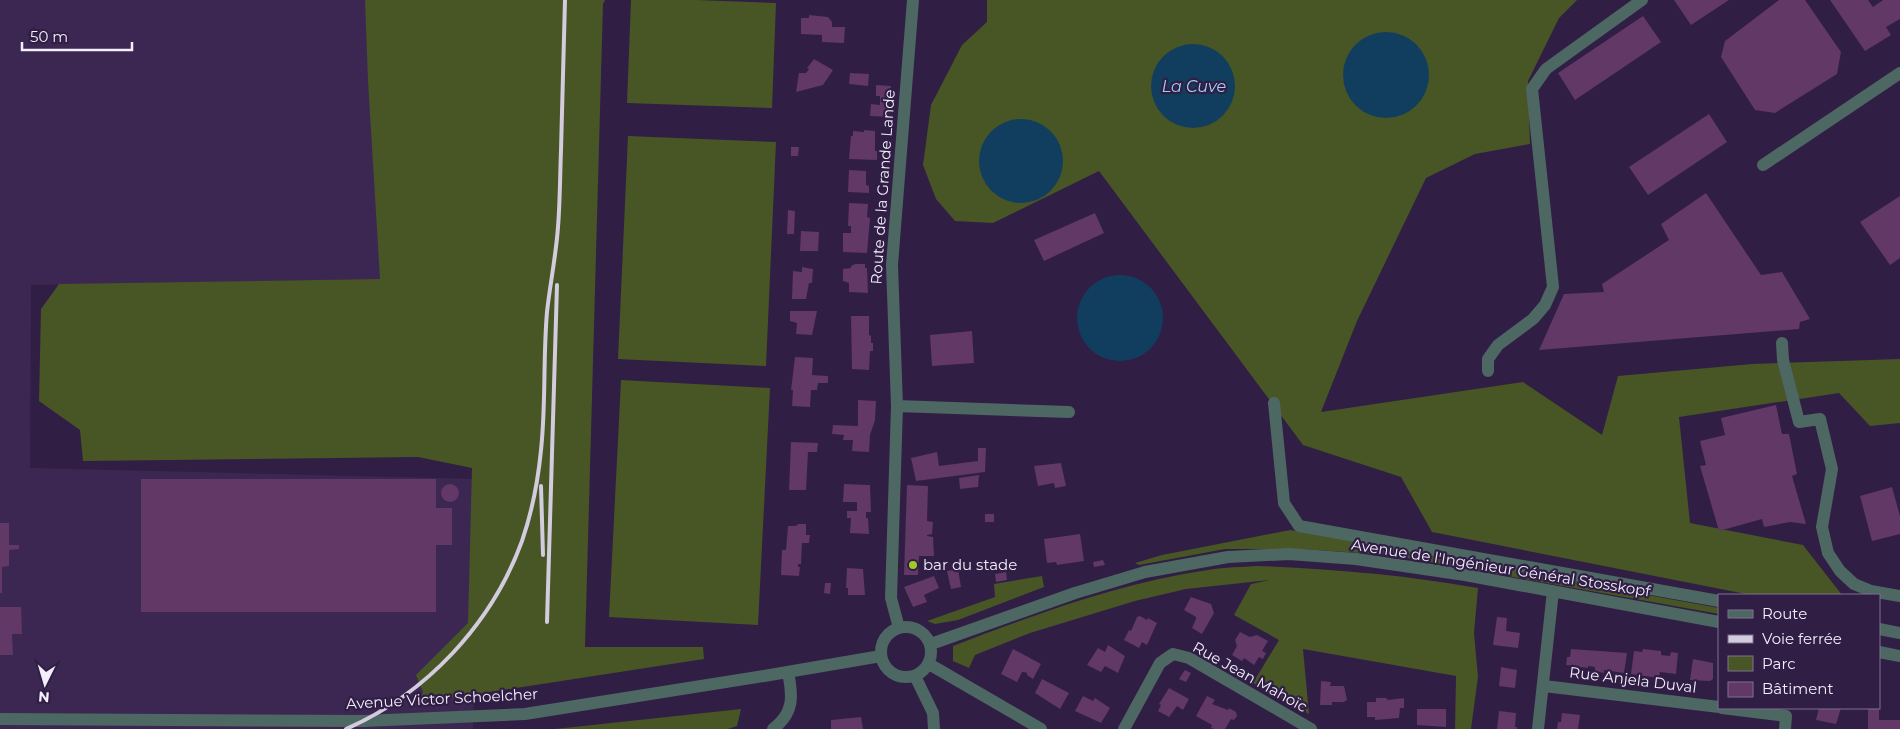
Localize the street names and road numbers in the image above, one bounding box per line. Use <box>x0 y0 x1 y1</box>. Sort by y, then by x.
street label: Route de la Grande Lande <box>866 89 899 285</box>
street label: Avenue de l'Ingénieur Général Stosskopf <box>1350 534 1653 601</box>
street label: Rue Jean Mahoïc <box>1189 637 1311 716</box>
street label: Rue Anjela Duval <box>1568 662 1698 697</box>
street label: Avenue Victor Schoelcher <box>345 684 538 713</box>

